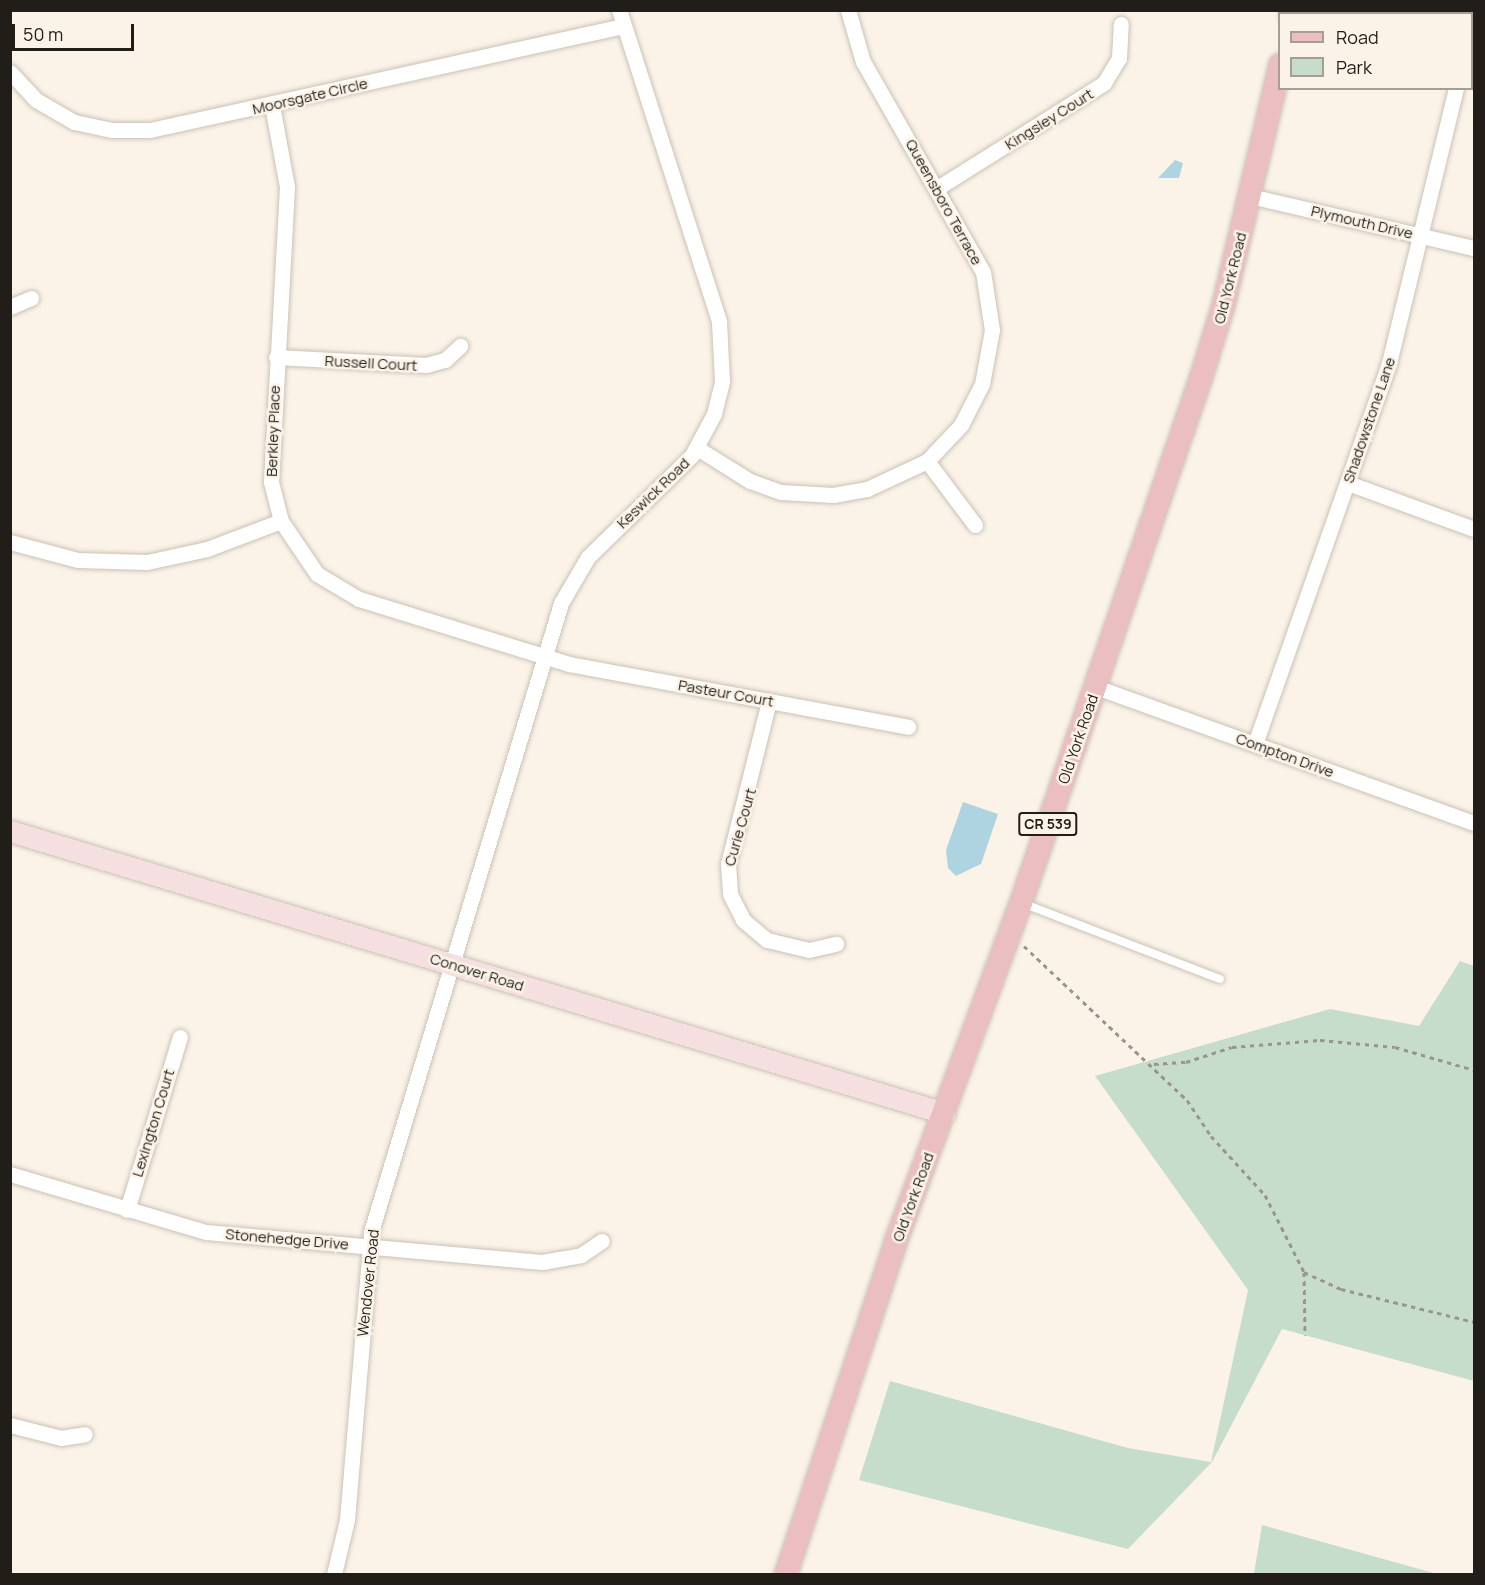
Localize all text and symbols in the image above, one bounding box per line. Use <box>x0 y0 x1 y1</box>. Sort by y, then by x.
scale bar <box>15 12 136 50</box>
legend <box>1278 12 1473 90</box>
text: 50 m <box>23 22 63 46</box>
text: Road <box>1336 25 1379 49</box>
text: Park <box>1336 55 1372 79</box>
street label: Moorsgate Circle <box>251 74 369 118</box>
street label: Kingsley Court <box>1001 85 1097 153</box>
street label: Queensboro Terrace <box>902 136 986 268</box>
street label: Plymouth Drive <box>1309 202 1415 242</box>
street label: Old York Road <box>1210 230 1250 326</box>
street label: Russell Court <box>324 352 418 374</box>
street label: Shadowstone Lane <box>1339 355 1399 485</box>
street label: Berkley Place <box>262 385 284 477</box>
street label: Keswick Road <box>613 454 693 532</box>
street label: Pasteur Court <box>677 676 775 710</box>
street label: Old York Road <box>1054 692 1102 786</box>
street label: Compton Drive <box>1234 729 1336 781</box>
street label: Curie Court <box>720 786 760 868</box>
road number: CR 539 <box>1018 813 1078 835</box>
street label: Conover Road <box>428 949 526 995</box>
street label: Lexington Court <box>128 1067 178 1179</box>
street label: Old York Road <box>889 1150 937 1244</box>
street label: Stonehedge Drive <box>225 1225 349 1253</box>
street label: Wendover Road <box>353 1228 383 1338</box>

